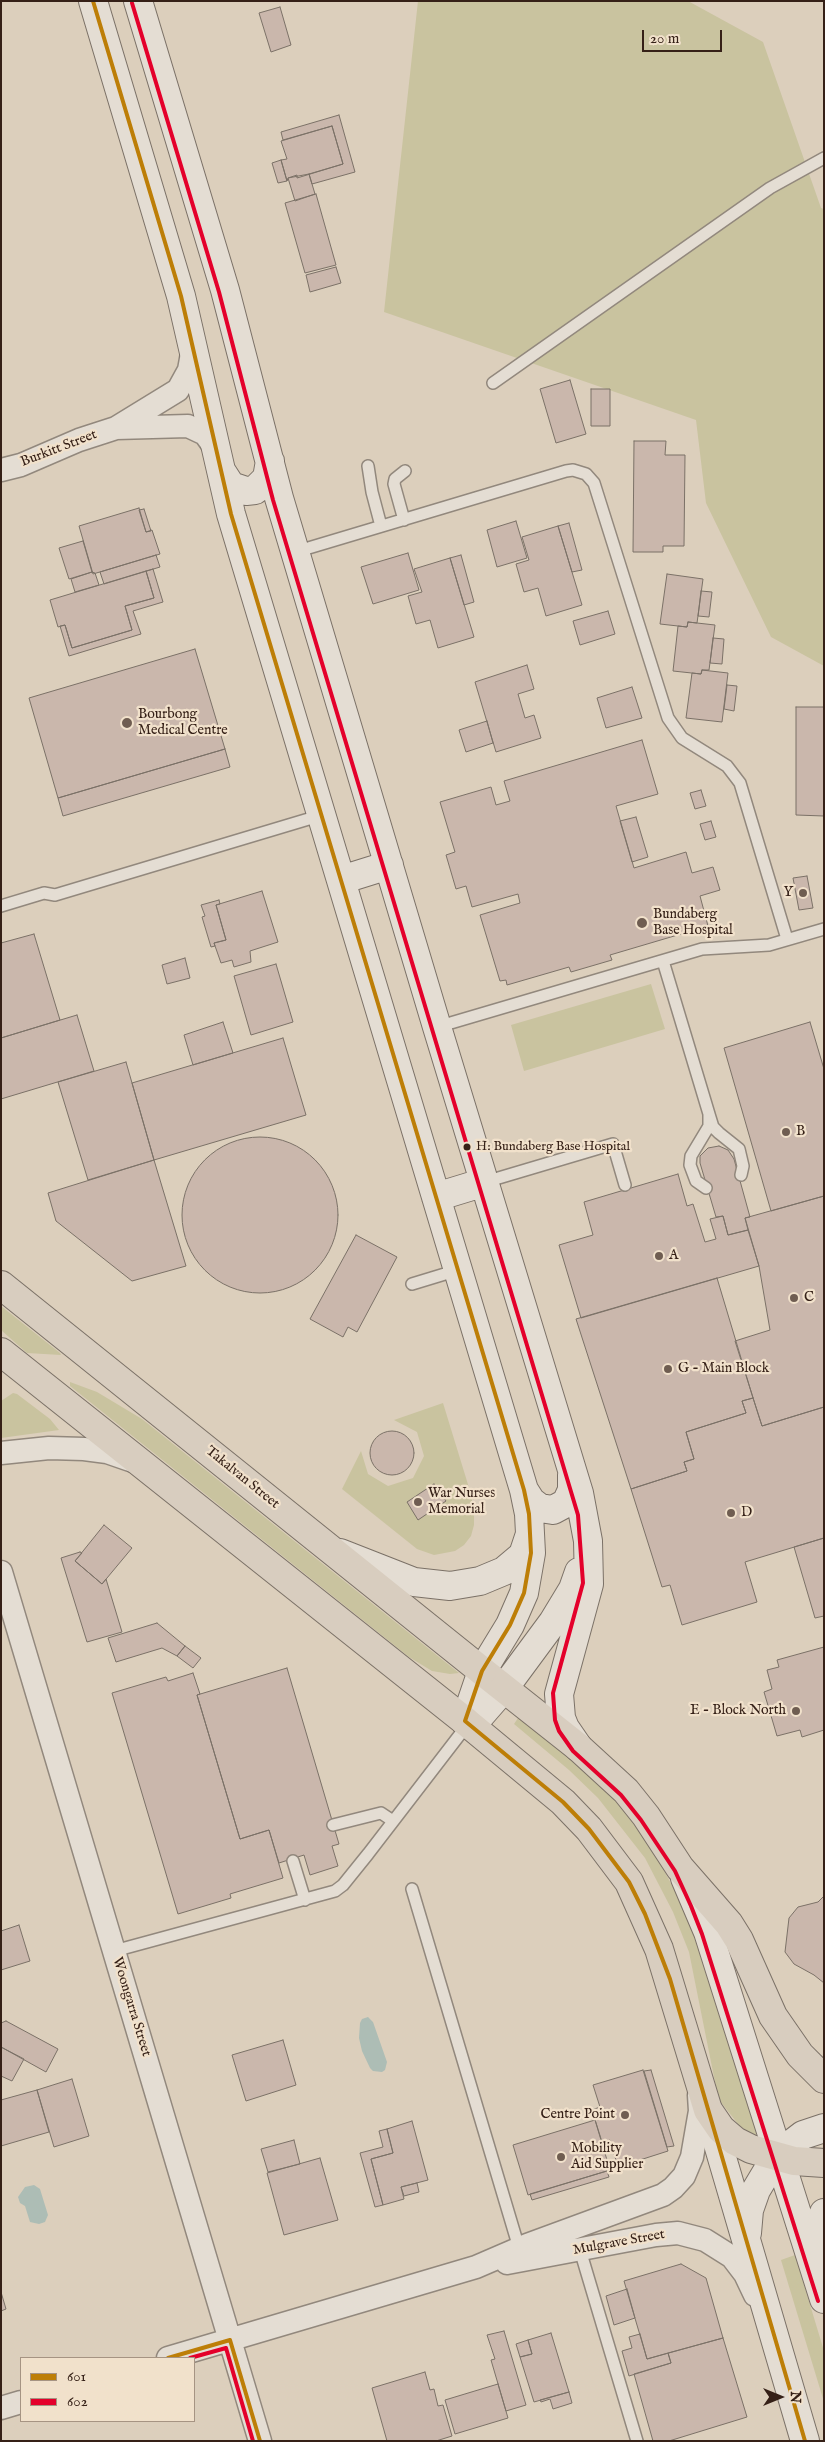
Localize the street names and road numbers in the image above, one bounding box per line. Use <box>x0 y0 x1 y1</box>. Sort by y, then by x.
street label: Burkitt Street <box>19 427 99 471</box>
street label: Takalvan Street <box>202 1443 282 1513</box>
street label: Woongarra Street <box>108 1955 154 2059</box>
street label: Mulgrave Street <box>572 2227 666 2259</box>

